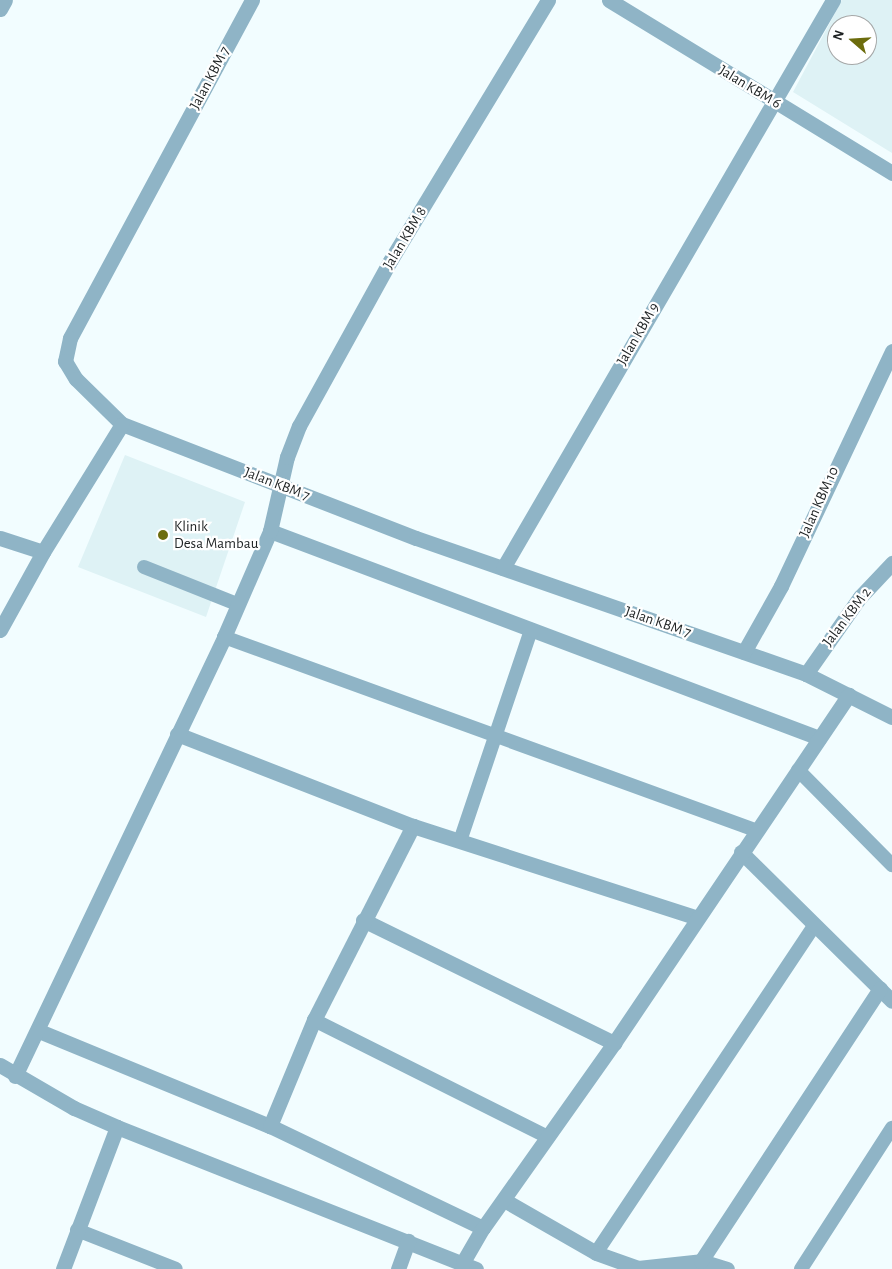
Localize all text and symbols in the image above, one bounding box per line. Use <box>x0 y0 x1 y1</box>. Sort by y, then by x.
north arrow <box>827 15 877 65</box>
text: N <box>831 29 847 42</box>
street label: Jalan KBM 7 <box>186 43 234 113</box>
street label: Jalan KBM 6 <box>716 61 784 113</box>
street label: Jalan KBM 8 <box>379 204 431 272</box>
street label: Jalan KBM 9 <box>613 299 663 369</box>
street label: Jalan KBM 7 <box>242 463 312 505</box>
street label: Jalan KBM 10 <box>795 464 843 540</box>
place label: Klinik Desa Mambau <box>174 517 258 552</box>
marker: Klinik Desa Mambau <box>156 528 170 542</box>
street label: Jalan KBM 2 <box>819 584 875 650</box>
street label: Jalan KBM 7 <box>623 602 693 642</box>

